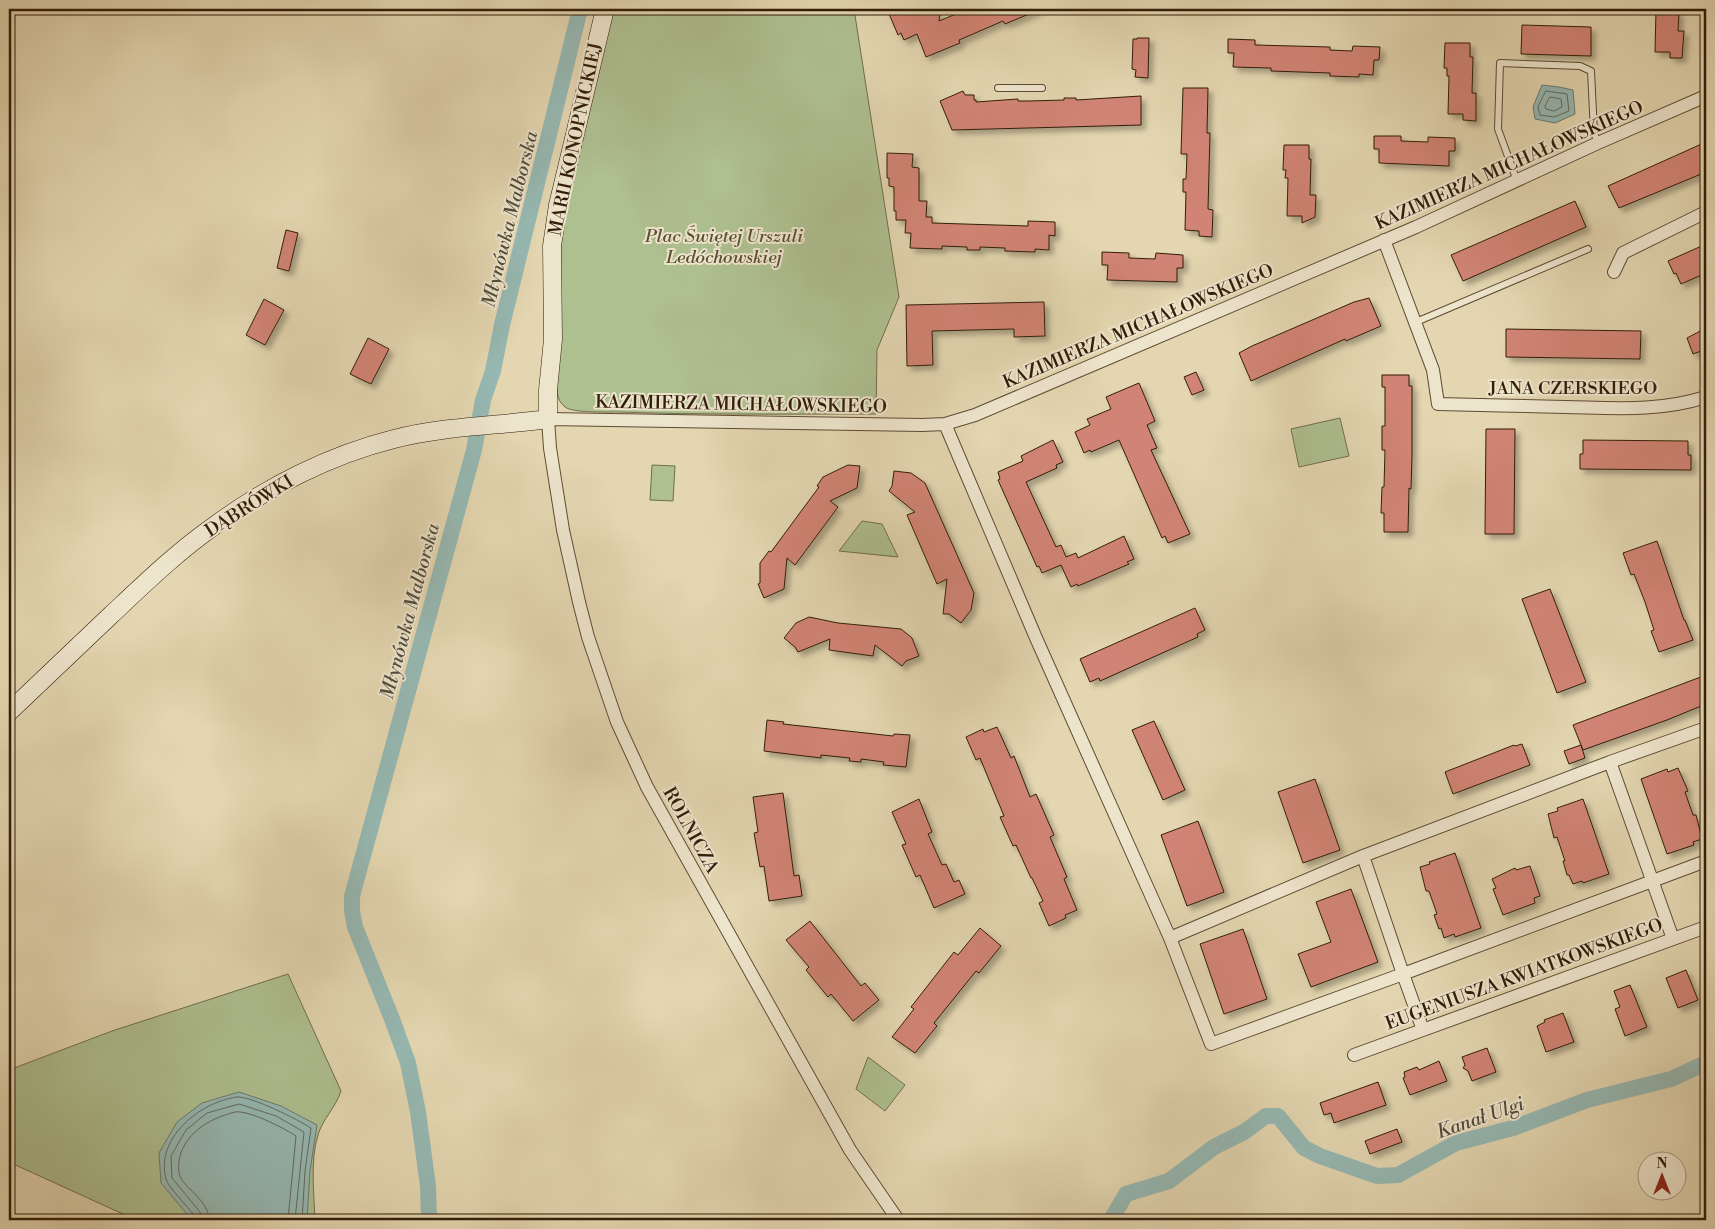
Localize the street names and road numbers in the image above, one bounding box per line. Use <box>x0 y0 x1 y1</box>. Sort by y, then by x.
street label: MARII KONOPNICKIEJ <box>544 40 607 238</box>
street label: KAZIMIERZA MICHAŁOWSKIEGO <box>1371 96 1647 235</box>
street label: KAZIMIERZA MICHAŁOWSKIEGO <box>999 259 1277 394</box>
street label: JANA CZERSKIEGO <box>1488 377 1657 400</box>
street label: KAZIMIERZA MICHAŁOWSKIEGO <box>595 390 887 419</box>
street label: DĄBRÓWKI <box>201 470 298 543</box>
street label: ROLNICZA <box>657 783 724 878</box>
street label: EUGENIUSZA KWIATKOWSKIEGO <box>1382 913 1666 1035</box>

